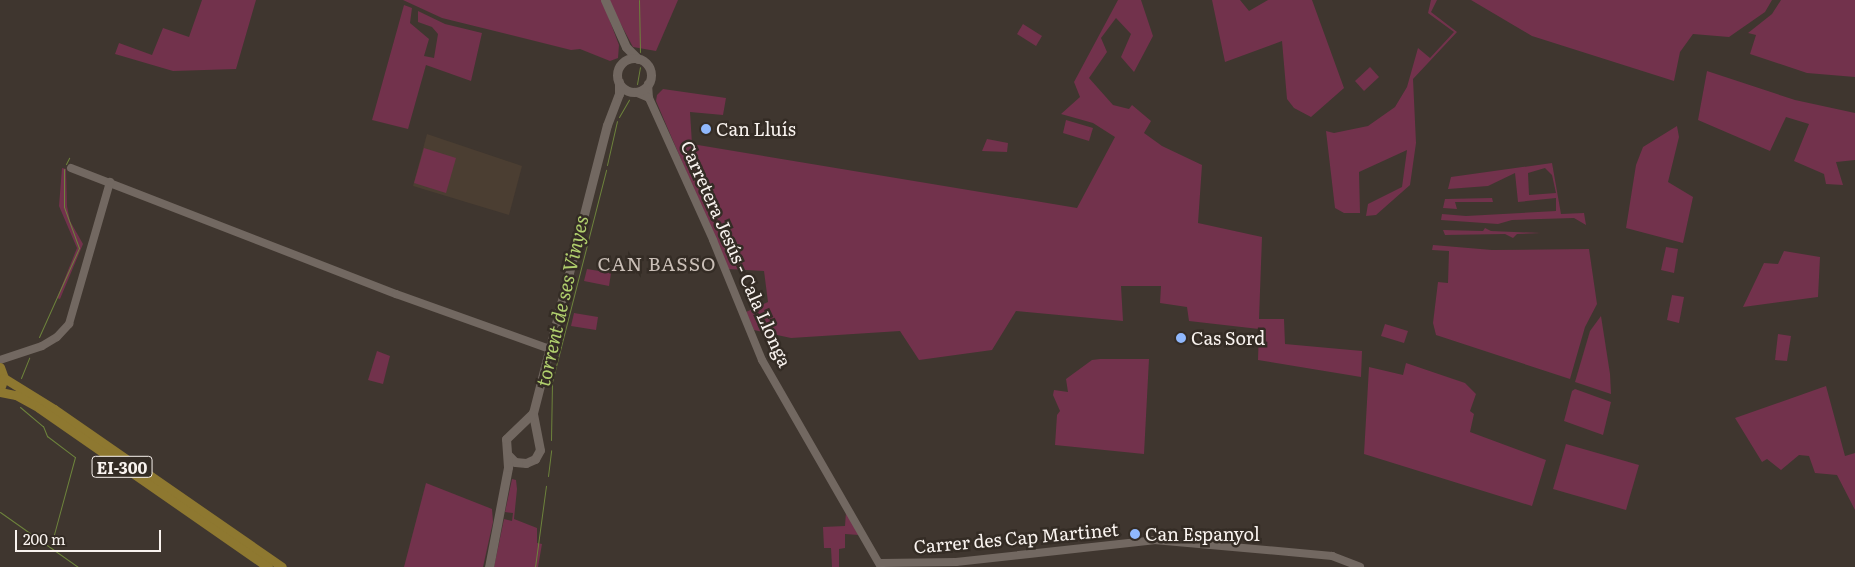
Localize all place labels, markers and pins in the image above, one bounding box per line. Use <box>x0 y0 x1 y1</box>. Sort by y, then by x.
place label: Can Lluís <box>716 118 796 140</box>
marker: Can Lluís <box>700 123 712 135</box>
place label: Cas Sord <box>1191 327 1265 349</box>
marker: Cas Sord <box>1175 332 1187 344</box>
place label: Can Espanyol <box>1145 523 1260 545</box>
marker: Can Espanyol <box>1129 528 1141 540</box>

